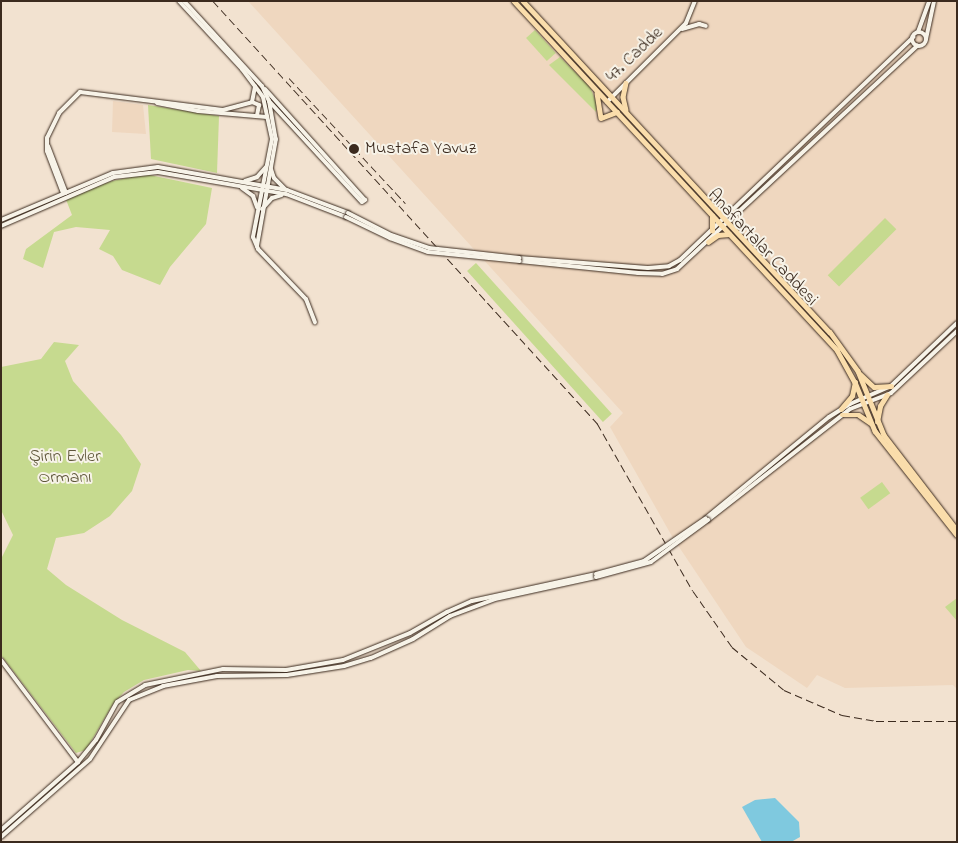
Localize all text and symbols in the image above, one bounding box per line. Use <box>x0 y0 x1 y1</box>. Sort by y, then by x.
street label: 47. Cadde <box>602 23 668 87</box>
place label: Mustafa Yavuz <box>365 138 476 160</box>
marker: Mustafa Yavuz <box>347 142 361 156</box>
street label: Anafartalar Caddesi <box>702 185 822 311</box>
park label: Şirin Evler Ormanı <box>29 447 101 489</box>

